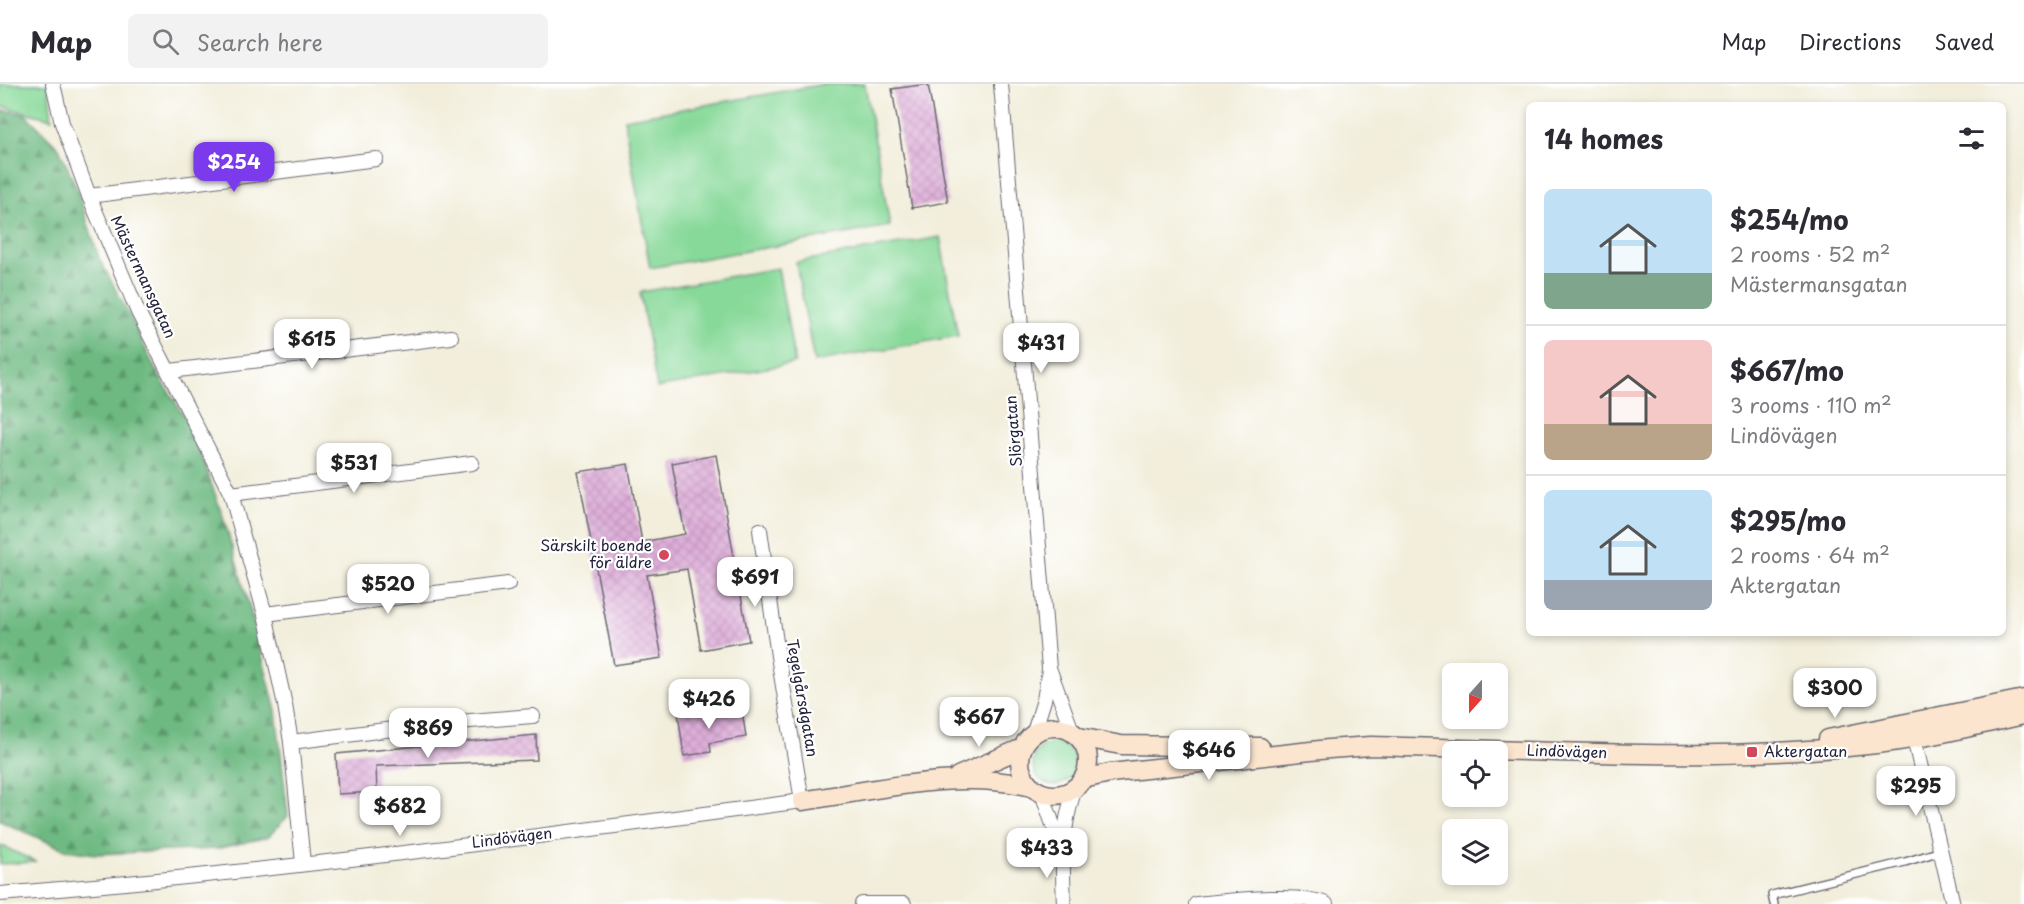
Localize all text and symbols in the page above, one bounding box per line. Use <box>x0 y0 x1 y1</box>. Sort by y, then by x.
search box <box>128 14 548 68</box>
text: Map <box>30 20 92 63</box>
icon: search <box>149 25 182 58</box>
text: Search here <box>197 25 323 58</box>
text: Map <box>1721 25 1766 57</box>
text: Directions <box>1799 25 1901 57</box>
text: Saved <box>1934 25 1994 57</box>
text: 14 homes <box>1544 119 1663 158</box>
icon: filters <box>1955 122 1988 155</box>
pin: $254 <box>198 142 270 193</box>
text: $254 <box>207 146 261 176</box>
text: $254/mo <box>1730 200 1849 239</box>
street label: Mästermansgatan <box>106 211 183 342</box>
icon: home <box>1592 213 1664 285</box>
text: 2 rooms · 52 m² <box>1730 239 1890 269</box>
text: Mästermansgatan <box>1730 269 1907 299</box>
pin: $615 <box>276 319 348 370</box>
text: $615 <box>288 323 336 353</box>
pin: $431 <box>1005 323 1077 374</box>
text: $431 <box>1017 327 1065 357</box>
text: $667/mo <box>1730 351 1844 390</box>
icon: home <box>1592 364 1664 436</box>
text: 3 rooms · 110 m² <box>1730 390 1892 420</box>
street label: Slörgatan <box>998 395 1027 468</box>
text: Lindövägen <box>1730 420 1838 450</box>
pin: $531 <box>318 443 390 494</box>
text: $531 <box>331 447 377 477</box>
text: $295/mo <box>1730 501 1846 540</box>
icon: home <box>1592 514 1664 586</box>
place label: Särskilt boende för äldre <box>540 533 652 573</box>
text: 2 rooms · 64 m² <box>1730 540 1890 570</box>
marker: Särskilt boende för äldre <box>657 548 671 562</box>
pin: $691 <box>719 557 791 608</box>
text: $691 <box>731 561 779 591</box>
pin: $520 <box>352 564 424 615</box>
text: $520 <box>361 568 415 598</box>
text: Aktergatan <box>1730 570 1841 600</box>
street label: Tegelgårsdgatan <box>782 637 825 758</box>
north arrow <box>1442 663 1508 729</box>
map controls <box>1442 663 1508 885</box>
pin: $300 <box>1799 668 1871 719</box>
text: $300 <box>1807 672 1863 702</box>
pin: $426 <box>673 679 745 730</box>
text: $426 <box>683 683 735 713</box>
pin: $667 <box>943 697 1015 748</box>
text: $667 <box>954 701 1004 731</box>
pin: $869 <box>392 708 464 759</box>
text: $869 <box>403 712 453 742</box>
pin: $646 <box>1173 730 1245 781</box>
text: $646 <box>1182 734 1236 764</box>
street label: Lindövägen <box>1526 738 1608 763</box>
place label: Aktergatan <box>1764 739 1847 762</box>
button: locate <box>1442 741 1508 807</box>
marker: Aktergatan <box>1745 745 1759 759</box>
pin: $295 <box>1880 766 1952 817</box>
text: $295 <box>1890 770 1942 800</box>
pin: $682 <box>364 786 436 837</box>
text: $682 <box>374 790 427 820</box>
button: layers <box>1442 819 1508 885</box>
street label: Lindövägen <box>470 820 553 853</box>
pin: $433 <box>1011 828 1083 879</box>
text: $433 <box>1021 832 1073 862</box>

